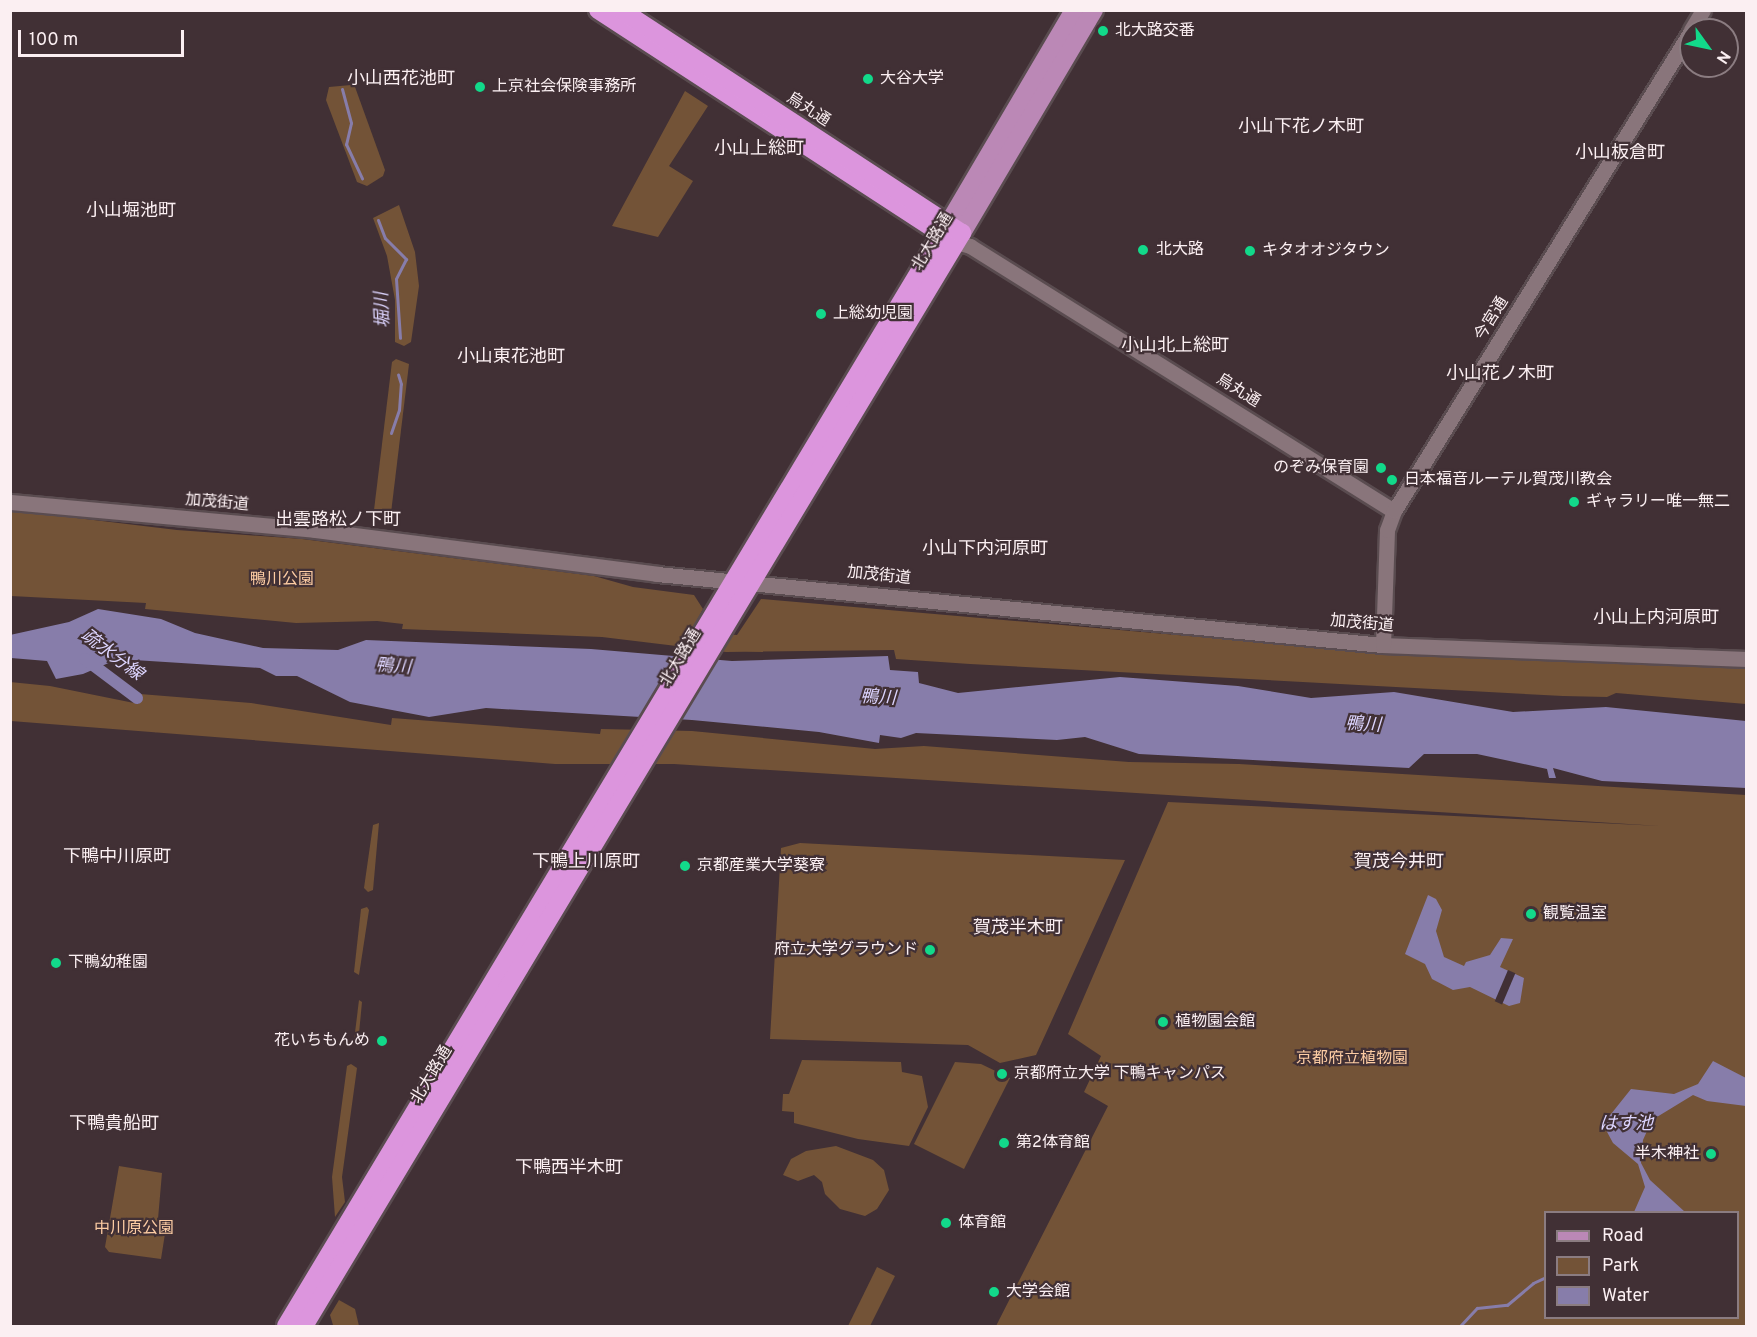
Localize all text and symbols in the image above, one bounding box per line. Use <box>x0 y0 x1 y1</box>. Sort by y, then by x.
scale bar <box>21 18 188 56</box>
north arrow <box>1679 18 1739 78</box>
place label: 北大路交番 <box>1115 21 1195 41</box>
marker: 北大路交番 <box>1096 24 1110 38</box>
text: 100 m <box>29 29 78 52</box>
text: N <box>1711 46 1734 67</box>
district label: 小山西花池町 <box>347 69 455 91</box>
place label: 大谷大学 <box>880 69 944 89</box>
marker: 大谷大学 <box>861 72 875 86</box>
place label: 上京社会保険事務所 <box>492 77 636 97</box>
marker: 上京社会保険事務所 <box>473 80 487 94</box>
street label: 烏丸通 <box>783 89 833 131</box>
district label: 小山下花ノ木町 <box>1238 117 1364 139</box>
district label: 小山上総町 <box>714 139 804 161</box>
district label: 小山板倉町 <box>1575 143 1665 165</box>
district label: 小山堀池町 <box>86 201 176 223</box>
street label: 北大路通 <box>908 210 958 274</box>
place label: 北大路 <box>1156 240 1204 260</box>
marker: 北大路 <box>1134 241 1152 259</box>
place label: キタオオジタウン <box>1262 241 1390 261</box>
marker: キタオオジタウン <box>1243 244 1257 258</box>
water label: 堀川 <box>372 291 396 329</box>
street label: 今宮通 <box>1471 294 1513 344</box>
place label: 上総幼児園 <box>833 304 913 324</box>
marker: 上総幼児園 <box>814 307 828 321</box>
district label: 小山北上総町 <box>1121 336 1229 358</box>
district label: 小山東花池町 <box>457 347 565 369</box>
district label: 小山花ノ木町 <box>1446 364 1554 386</box>
street label: 烏丸通 <box>1213 370 1263 412</box>
place label: のぞみ保育園 <box>1273 458 1369 478</box>
marker: のぞみ保育園 <box>1374 461 1388 475</box>
place label: 日本福音ルーテル賀茂川教会 <box>1404 470 1612 490</box>
marker: 日本福音ルーテル賀茂川教会 <box>1385 473 1399 487</box>
street label: 加茂街道 <box>184 491 250 515</box>
place label: ギャラリー唯一無二 <box>1586 492 1730 512</box>
marker: ギャラリー唯一無二 <box>1567 495 1581 509</box>
district label: 出雲路松ノ下町 <box>275 510 401 532</box>
district label: 小山下内河原町 <box>922 539 1048 561</box>
street label: 加茂街道 <box>846 563 912 589</box>
park label: 鴨川公園 <box>250 570 314 590</box>
district label: 小山上内河原町 <box>1593 608 1719 630</box>
street label: 加茂街道 <box>1329 612 1395 636</box>
water label: 疏水分線 <box>76 626 146 686</box>
street label: 北大路通 <box>656 626 706 690</box>
water label: 鴨川 <box>374 656 412 680</box>
water label: 鴨川 <box>859 687 897 711</box>
water label: 鴨川 <box>1344 714 1382 738</box>
district label: 下鴨中川原町 <box>63 847 171 869</box>
district label: 下鴨上川原町 <box>532 852 640 874</box>
district label: 賀茂今井町 <box>1354 852 1444 874</box>
place label: 京都産業大学葵寮 <box>697 856 825 876</box>
marker: 京都産業大学葵寮 <box>678 859 692 873</box>
place label: 観覧温室 <box>1543 904 1607 924</box>
marker: 観覧温室 <box>1524 907 1538 921</box>
district label: 賀茂半木町 <box>973 918 1063 940</box>
place label: 府立大学グラウンド <box>774 940 918 960</box>
marker: 府立大学グラウンド <box>923 943 937 957</box>
place label: 下鴨幼稚園 <box>68 953 148 973</box>
marker: 下鴨幼稚園 <box>49 956 63 970</box>
place label: 植物園会館 <box>1175 1012 1255 1032</box>
marker: 植物園会館 <box>1156 1015 1170 1029</box>
place label: 花いちもんめ <box>274 1031 370 1051</box>
marker: 花いちもんめ <box>375 1034 389 1048</box>
street label: 北大路通 <box>407 1043 457 1107</box>
park label: 京都府立植物園 <box>1296 1049 1408 1069</box>
place label: 京都府立大学 下鴨キャンパス <box>1014 1064 1226 1084</box>
marker: 京都府立大学 下鴨キャンパス <box>995 1067 1009 1081</box>
district label: 下鴨貴船町 <box>69 1114 159 1136</box>
water label: はす池 <box>1599 1114 1653 1136</box>
place label: 第2体育館 <box>1016 1133 1090 1153</box>
marker: 第2体育館 <box>997 1136 1011 1150</box>
place label: 半木神社 <box>1635 1144 1699 1164</box>
marker: 半木神社 <box>1704 1147 1718 1161</box>
district label: 下鴨西半木町 <box>515 1158 623 1180</box>
legend <box>1544 1211 1739 1319</box>
place label: 体育館 <box>958 1213 1006 1233</box>
marker: 体育館 <box>939 1216 953 1230</box>
park label: 中川原公園 <box>94 1219 174 1239</box>
text: Road <box>1602 1225 1644 1248</box>
text: Park <box>1602 1255 1639 1278</box>
place label: 大学会館 <box>1006 1282 1070 1302</box>
marker: 大学会館 <box>987 1285 1001 1299</box>
text: Water <box>1602 1285 1649 1308</box>

